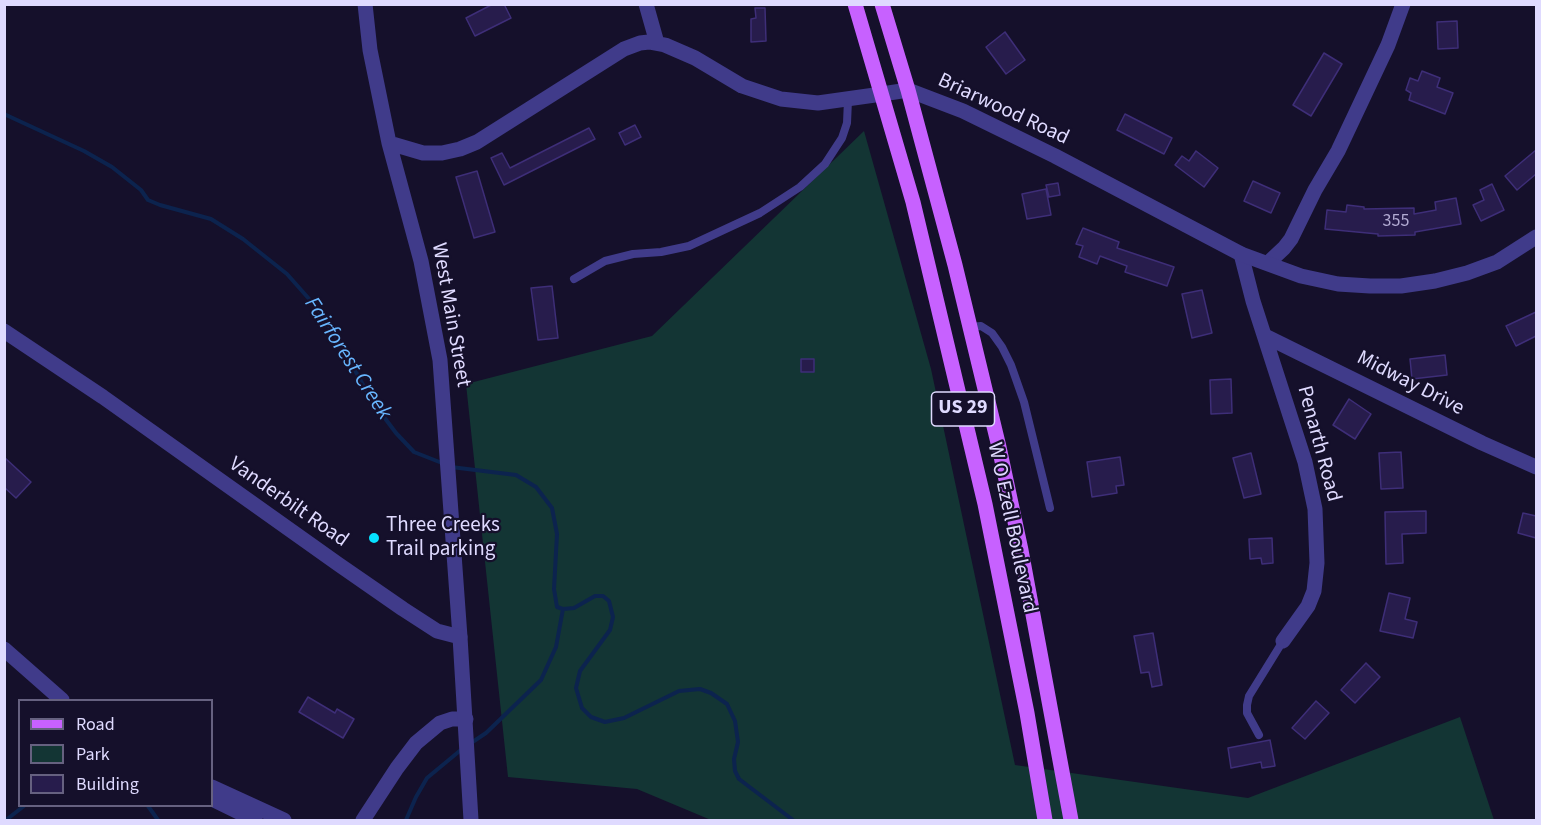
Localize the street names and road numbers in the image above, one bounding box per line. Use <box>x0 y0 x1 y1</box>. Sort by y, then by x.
street label: Briarwood Road <box>933 69 1073 151</box>
street label: West Main Street <box>425 241 475 389</box>
street label: Midway Drive <box>1352 346 1468 422</box>
street label: Penarth Road <box>1290 383 1346 505</box>
road number: US 29 <box>932 392 994 426</box>
street label: W O Ezell Boulevard <box>981 440 1041 616</box>
street label: Vanderbilt Road <box>223 452 353 554</box>

